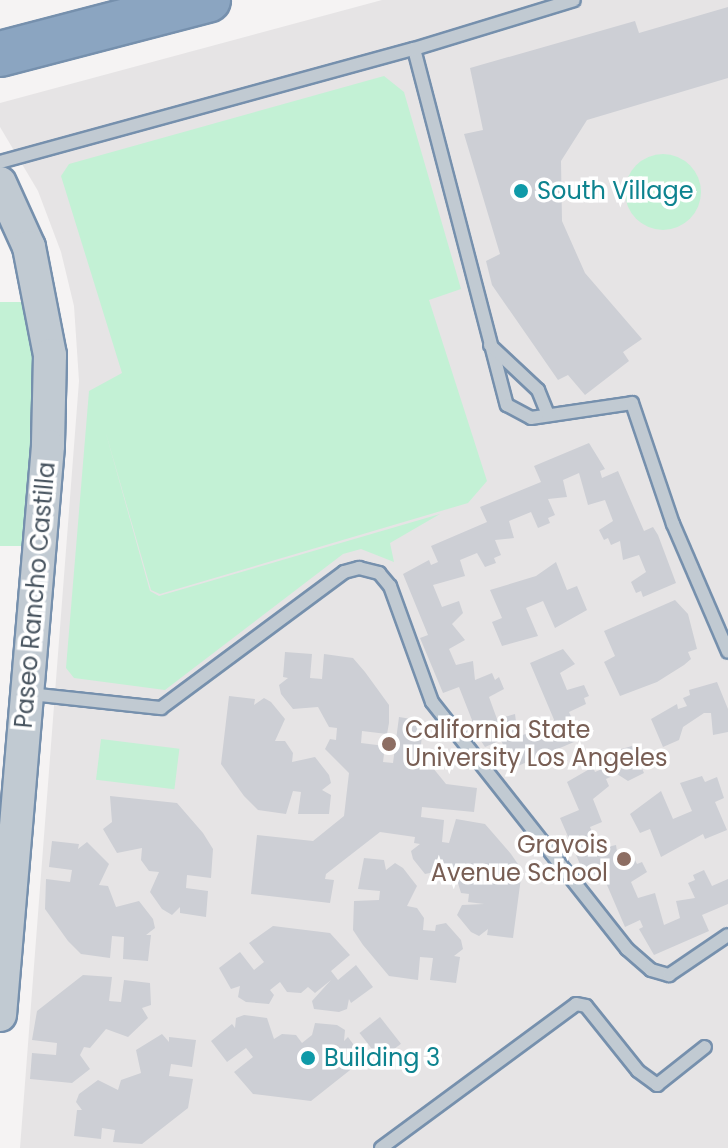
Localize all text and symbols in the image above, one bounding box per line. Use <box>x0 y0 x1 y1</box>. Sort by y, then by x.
place label: South Village <box>537 177 694 205</box>
marker: South Village <box>512 182 530 200</box>
street label: Paseo Rancho Castilla <box>9 461 61 729</box>
place label: California State University Los Angeles <box>405 716 667 772</box>
marker: California State University Los Angeles <box>380 735 398 753</box>
place label: Gravois Avenue School <box>431 831 608 887</box>
marker: Gravois Avenue School <box>615 850 633 868</box>
place label: Building 3 <box>324 1044 440 1072</box>
marker: Building 3 <box>299 1049 317 1067</box>

